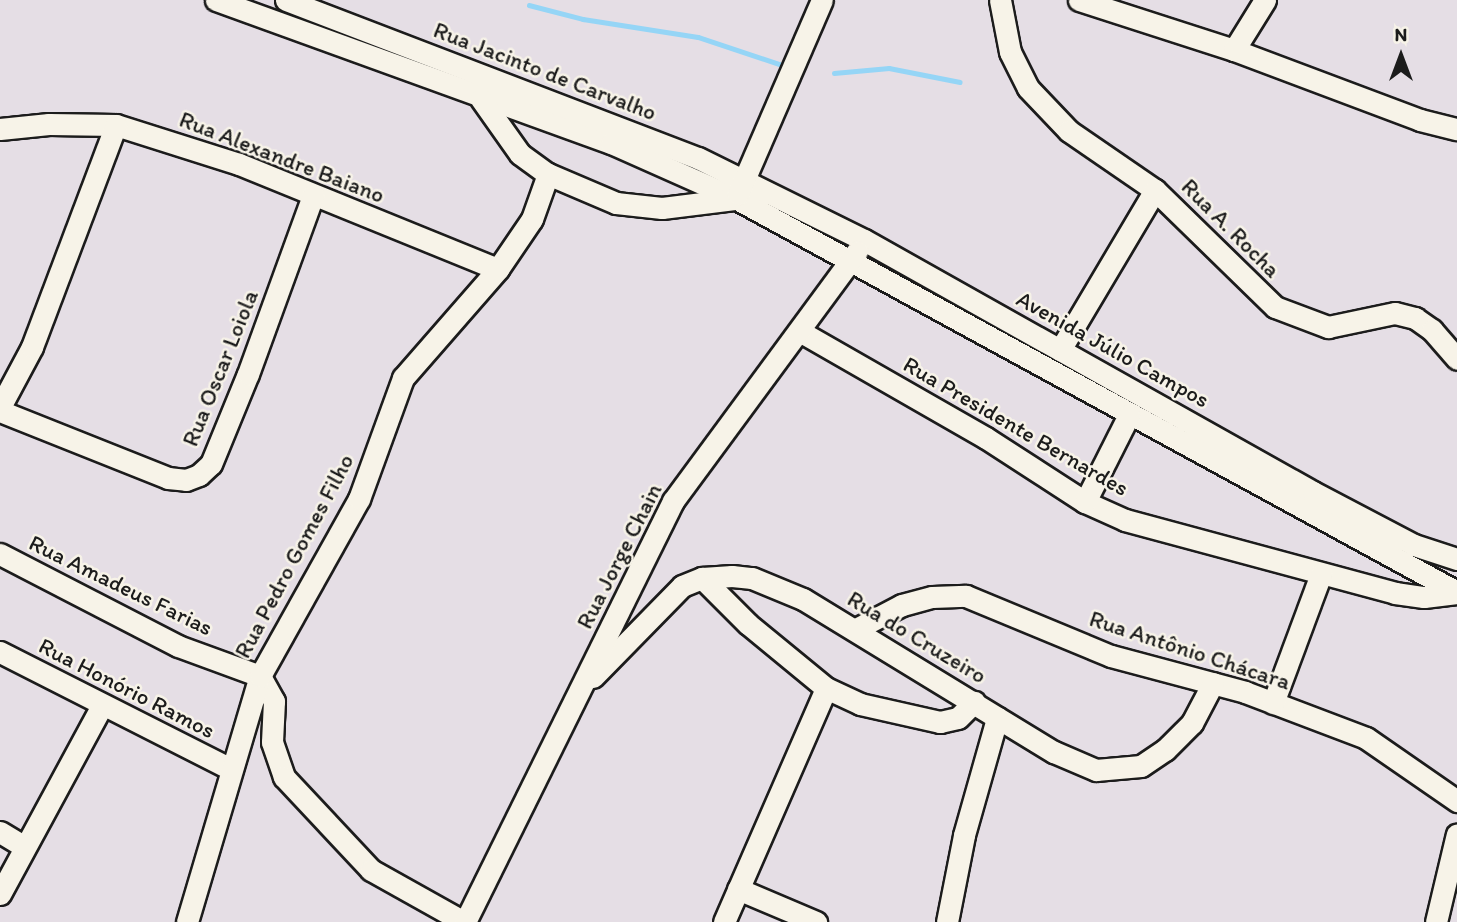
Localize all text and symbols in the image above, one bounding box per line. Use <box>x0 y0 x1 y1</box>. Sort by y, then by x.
street label: Rua Jacinto de Carvalho <box>429 16 661 126</box>
north arrow <box>1366 21 1436 91</box>
text: N <box>1395 23 1407 46</box>
street label: Rua Alexandre Baiano <box>176 105 388 209</box>
street label: Rua A. Rocha <box>1176 173 1286 283</box>
street label: Avenida Júlio Campos <box>1012 284 1214 414</box>
street label: Rua Oscar Loiola <box>176 286 264 450</box>
street label: Rua Presidente Bernardes <box>898 350 1134 502</box>
street label: Rua Pedro Gomes Filho <box>229 450 359 662</box>
street label: Rua Jorge Chain <box>570 479 668 633</box>
street label: Rua Amadeus Farias <box>25 529 217 641</box>
street label: Rua do Cruzeiro <box>842 585 992 689</box>
street label: Rua Antônio Chácara <box>1086 605 1294 695</box>
street label: Rua Honório Ramos <box>34 632 220 744</box>

